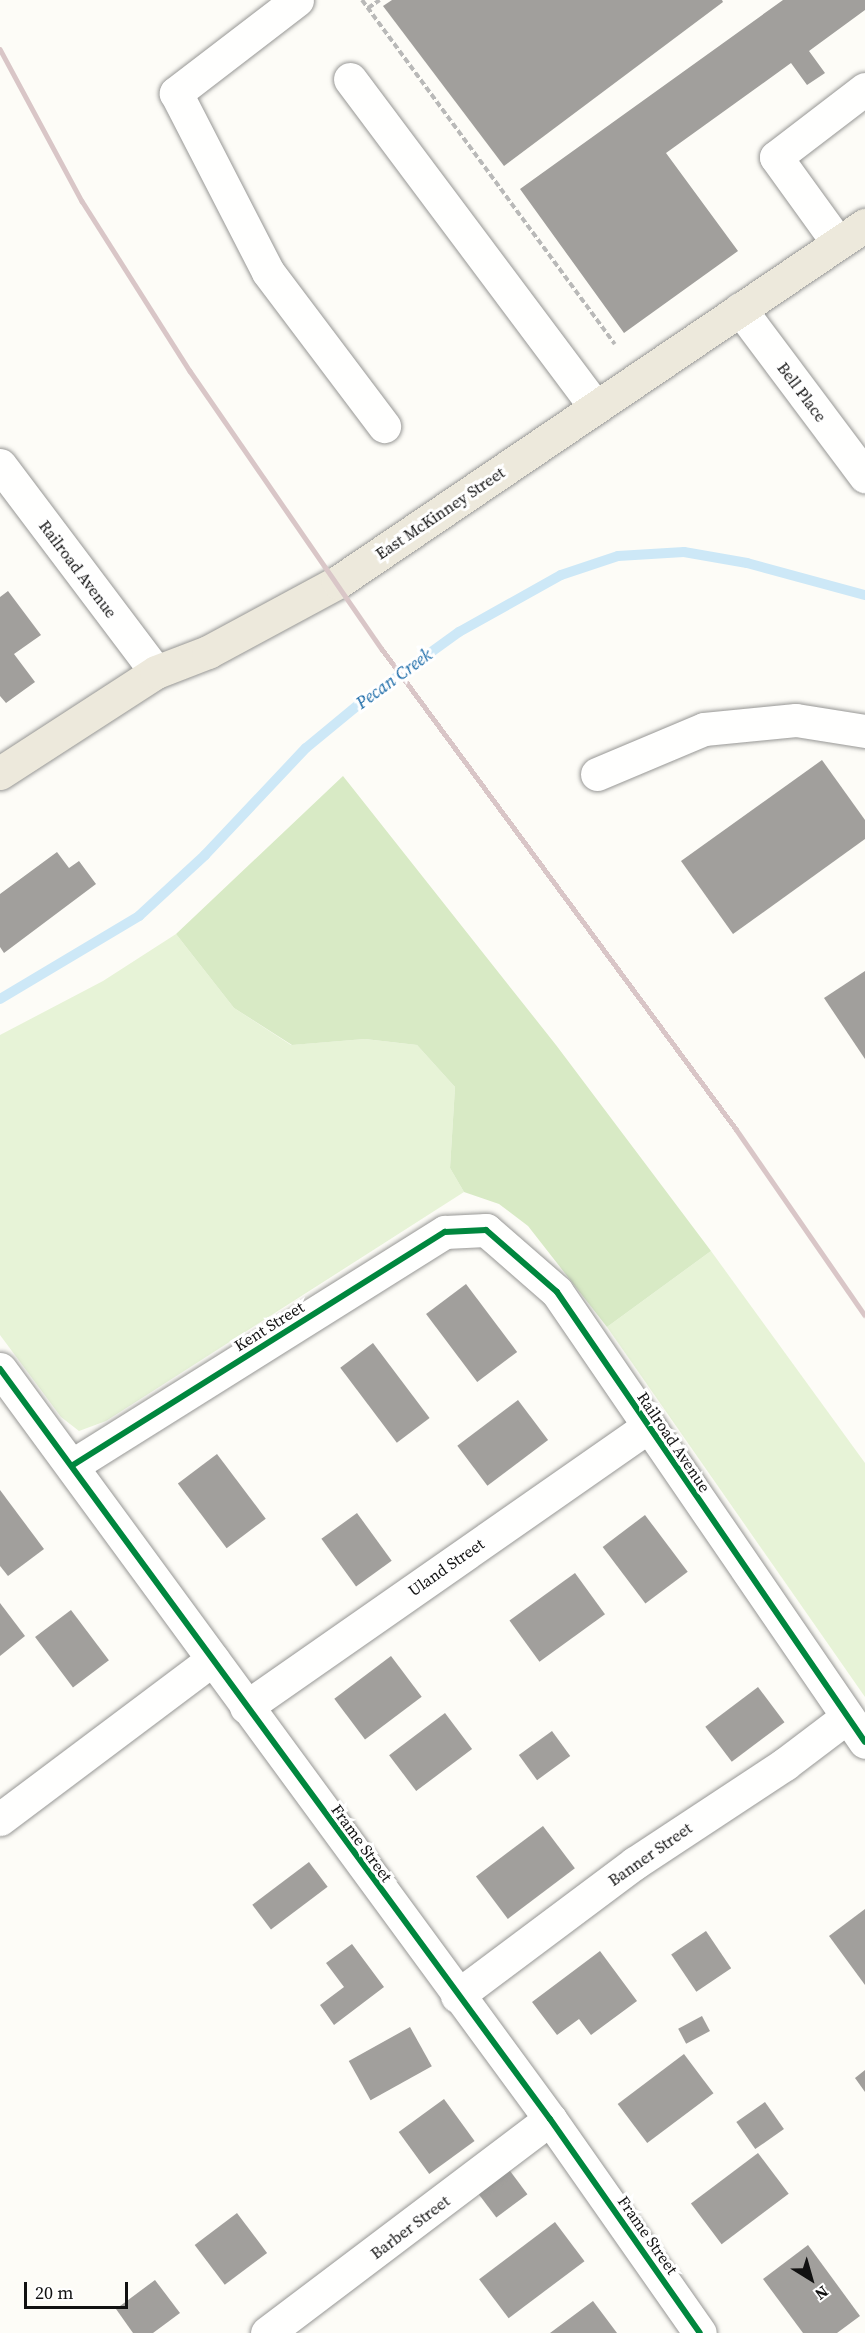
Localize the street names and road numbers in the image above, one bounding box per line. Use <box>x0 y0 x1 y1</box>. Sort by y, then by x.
street label: Bell Place <box>773 358 831 426</box>
street label: East McKinney Street <box>372 463 508 563</box>
street label: Railroad Avenue <box>35 517 121 621</box>
street label: Kent Street <box>231 1297 307 1355</box>
street label: Railroad Avenue <box>633 1388 715 1496</box>
street label: Uland Street <box>404 1534 488 1600</box>
street label: Frame Street <box>327 1800 397 1886</box>
street label: Banner Street <box>605 1818 695 1890</box>
street label: Barber Street <box>367 2191 453 2263</box>
street label: Frame Street <box>614 2192 682 2278</box>

